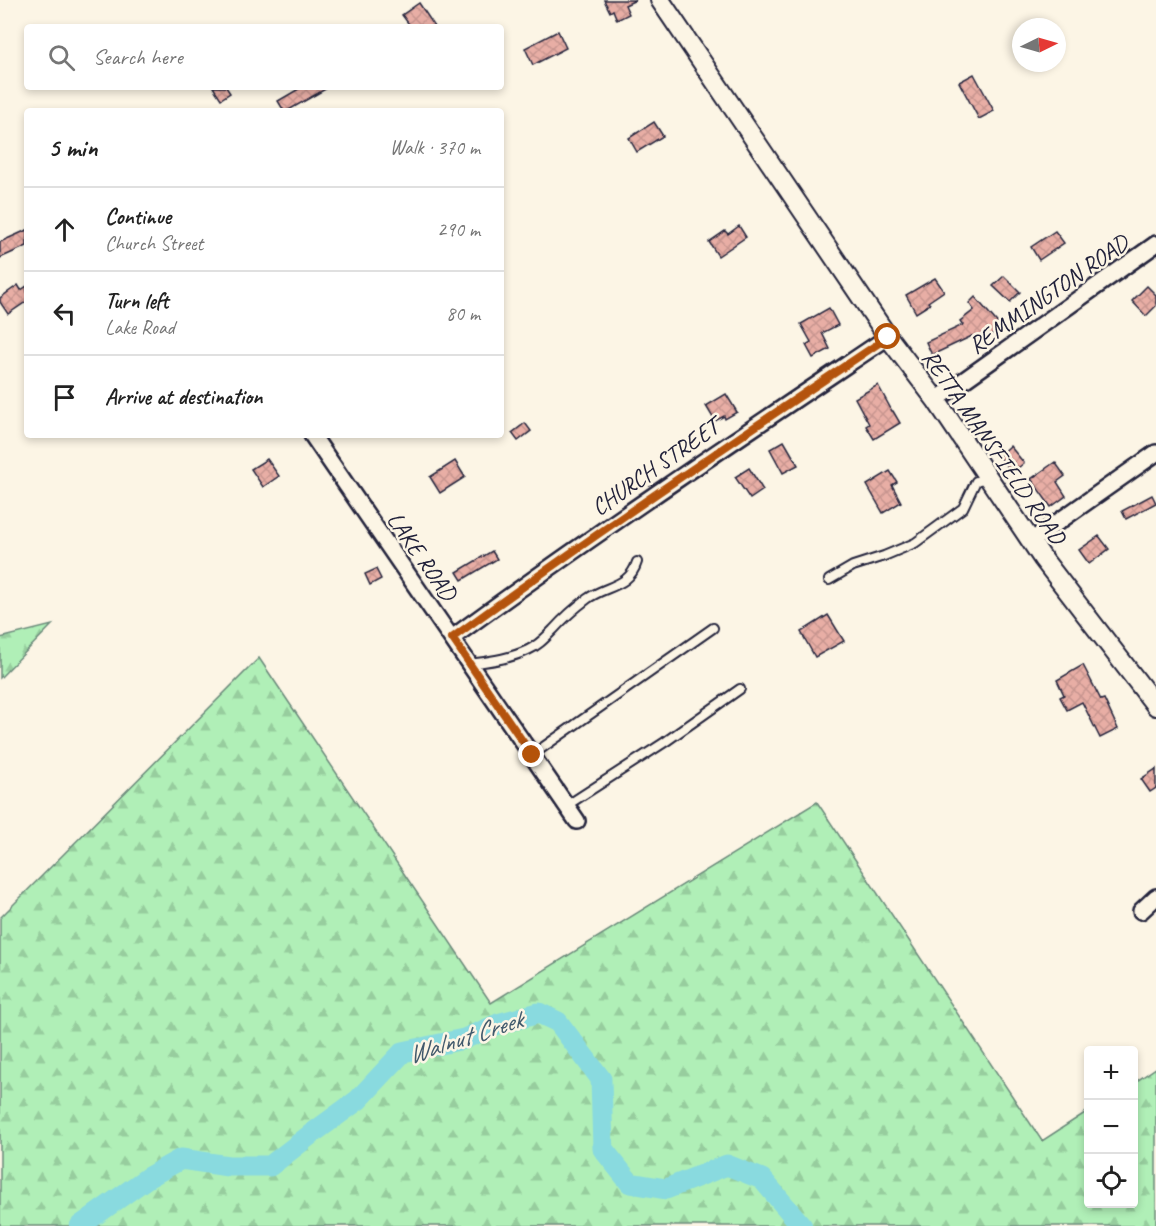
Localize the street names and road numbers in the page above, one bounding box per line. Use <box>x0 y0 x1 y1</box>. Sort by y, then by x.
street label: REMMINGTON ROAD <box>962 226 1136 360</box>
street label: RETTA MANSFIELD ROAD <box>916 344 1074 552</box>
street label: CHURCH STREET <box>585 408 730 522</box>
street label: LAKE ROAD <box>381 506 465 608</box>

